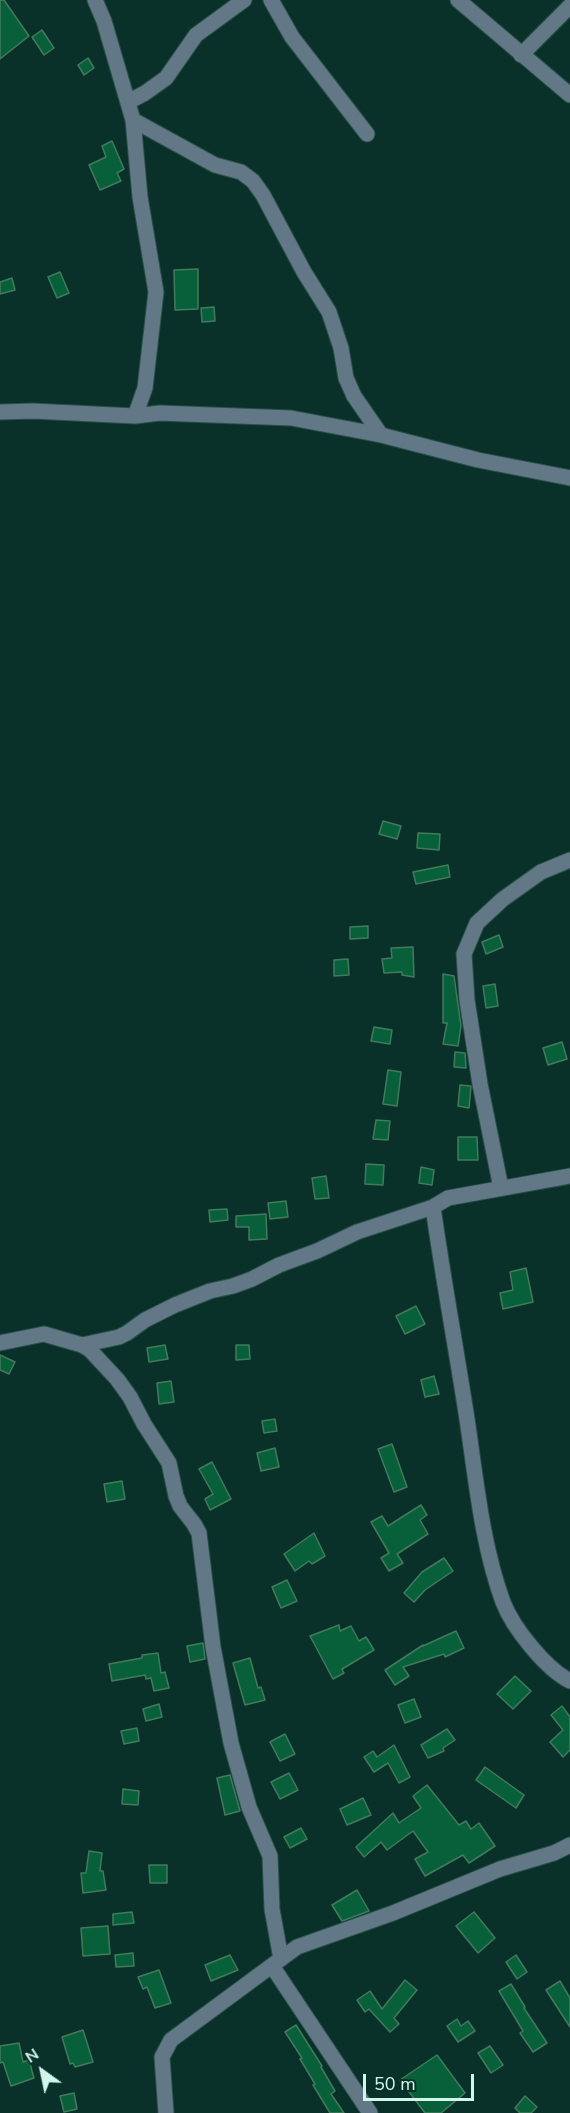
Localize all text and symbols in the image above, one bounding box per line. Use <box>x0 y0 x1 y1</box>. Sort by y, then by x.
north arrow <box>12 2041 72 2101</box>
text: N <box>21 2043 43 2068</box>
scale bar <box>366 2062 477 2100</box>
text: 50 m <box>374 2072 416 2096</box>

